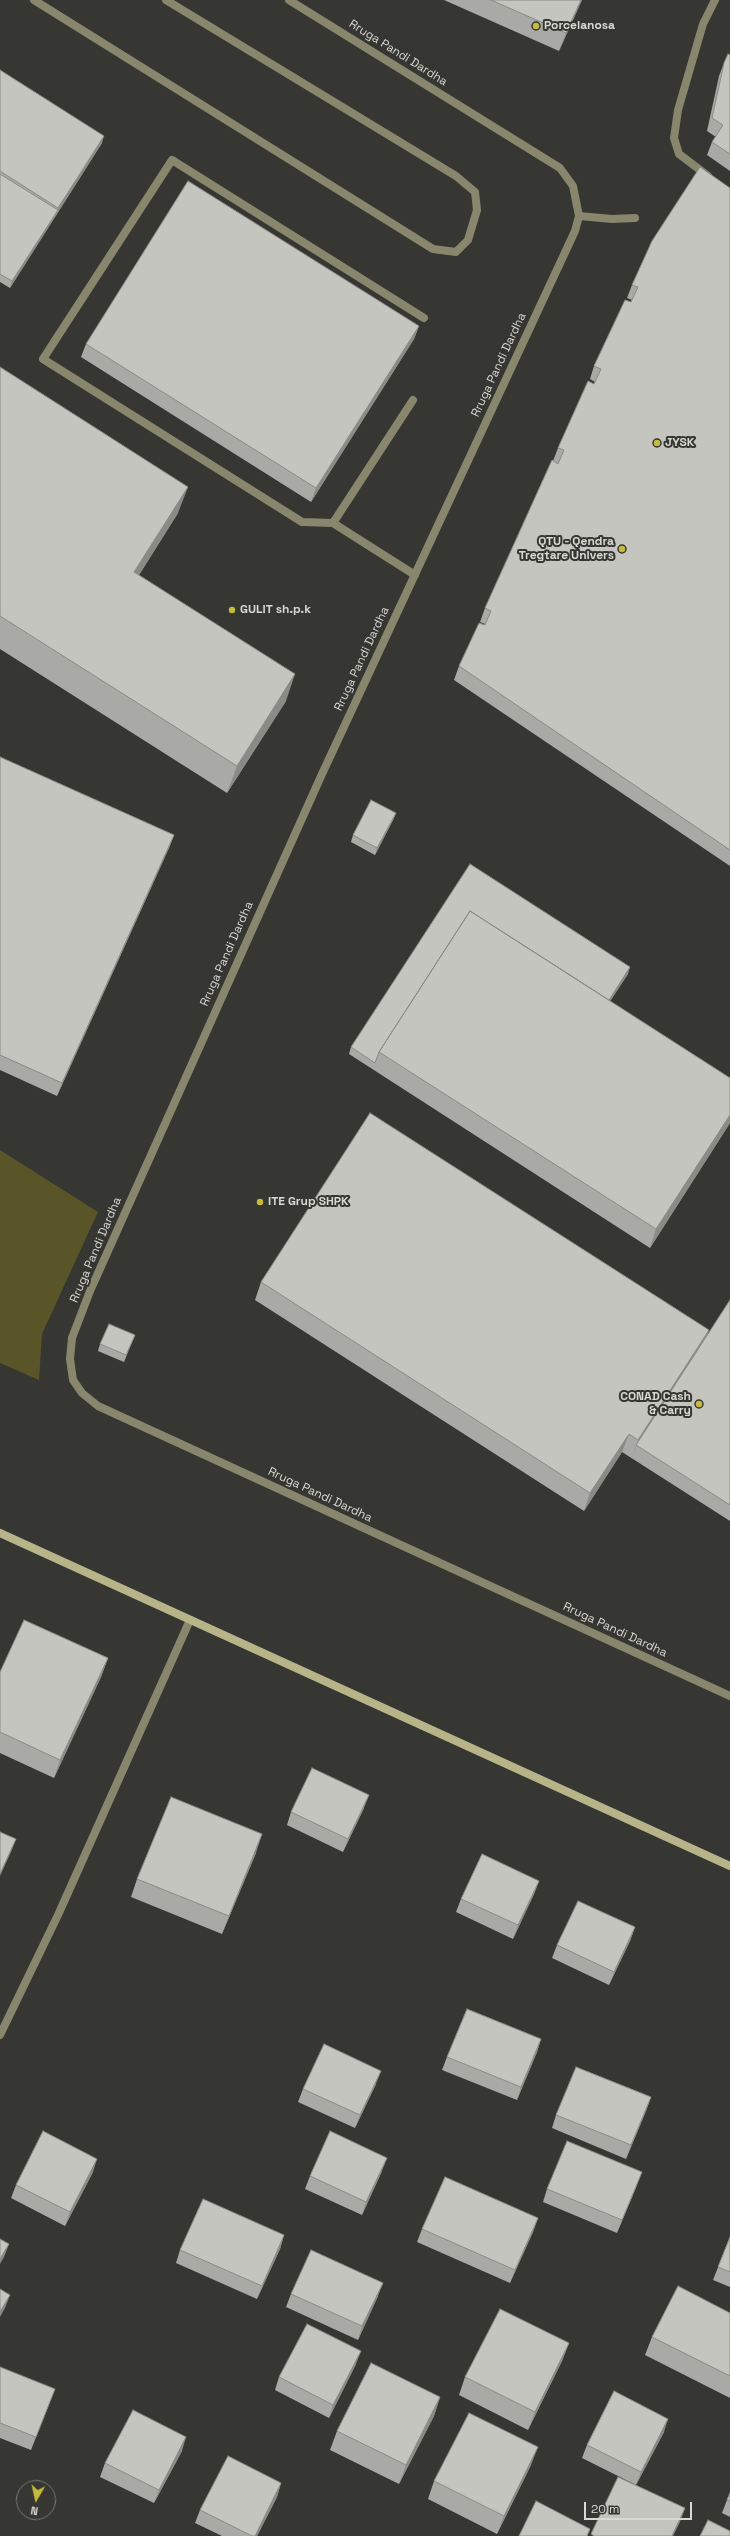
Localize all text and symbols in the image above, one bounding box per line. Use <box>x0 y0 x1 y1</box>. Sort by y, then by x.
street label: Rruga Pandi Dardha <box>346 17 450 89</box>
place label: Porcelanosa <box>544 19 615 33</box>
marker: Porcelanosa <box>531 21 541 31</box>
street label: Rruga Pandi Dardha <box>469 311 529 419</box>
place label: JYSK <box>665 436 694 450</box>
marker: JYSK <box>652 438 662 448</box>
place label: QTU - Qendra Tregtare Univers <box>519 535 614 563</box>
marker: QTU - Qendra Tregtare Univers <box>617 544 627 554</box>
place label: GULIT sh.p.k <box>240 603 311 617</box>
marker: GULIT sh.p.k <box>227 605 237 615</box>
street label: Rruga Pandi Dardha <box>332 605 392 713</box>
street label: Rruga Pandi Dardha <box>197 899 257 1009</box>
street label: Rruga Pandi Dardha <box>67 1195 125 1305</box>
place label: ITE Grup SHPK <box>268 1195 349 1209</box>
marker: ITE Grup SHPK <box>255 1197 265 1207</box>
place label: CONAD Cash & Carry <box>620 1390 691 1418</box>
marker: CONAD Cash & Carry <box>694 1399 704 1409</box>
street label: Rruga Pandi Dardha <box>266 1465 374 1525</box>
street label: Rruga Pandi Dardha <box>561 1600 669 1660</box>
north arrow <box>16 2480 56 2520</box>
scale bar <box>586 2494 694 2520</box>
text: 20 m <box>591 2501 619 2517</box>
text: N <box>30 2503 39 2518</box>

